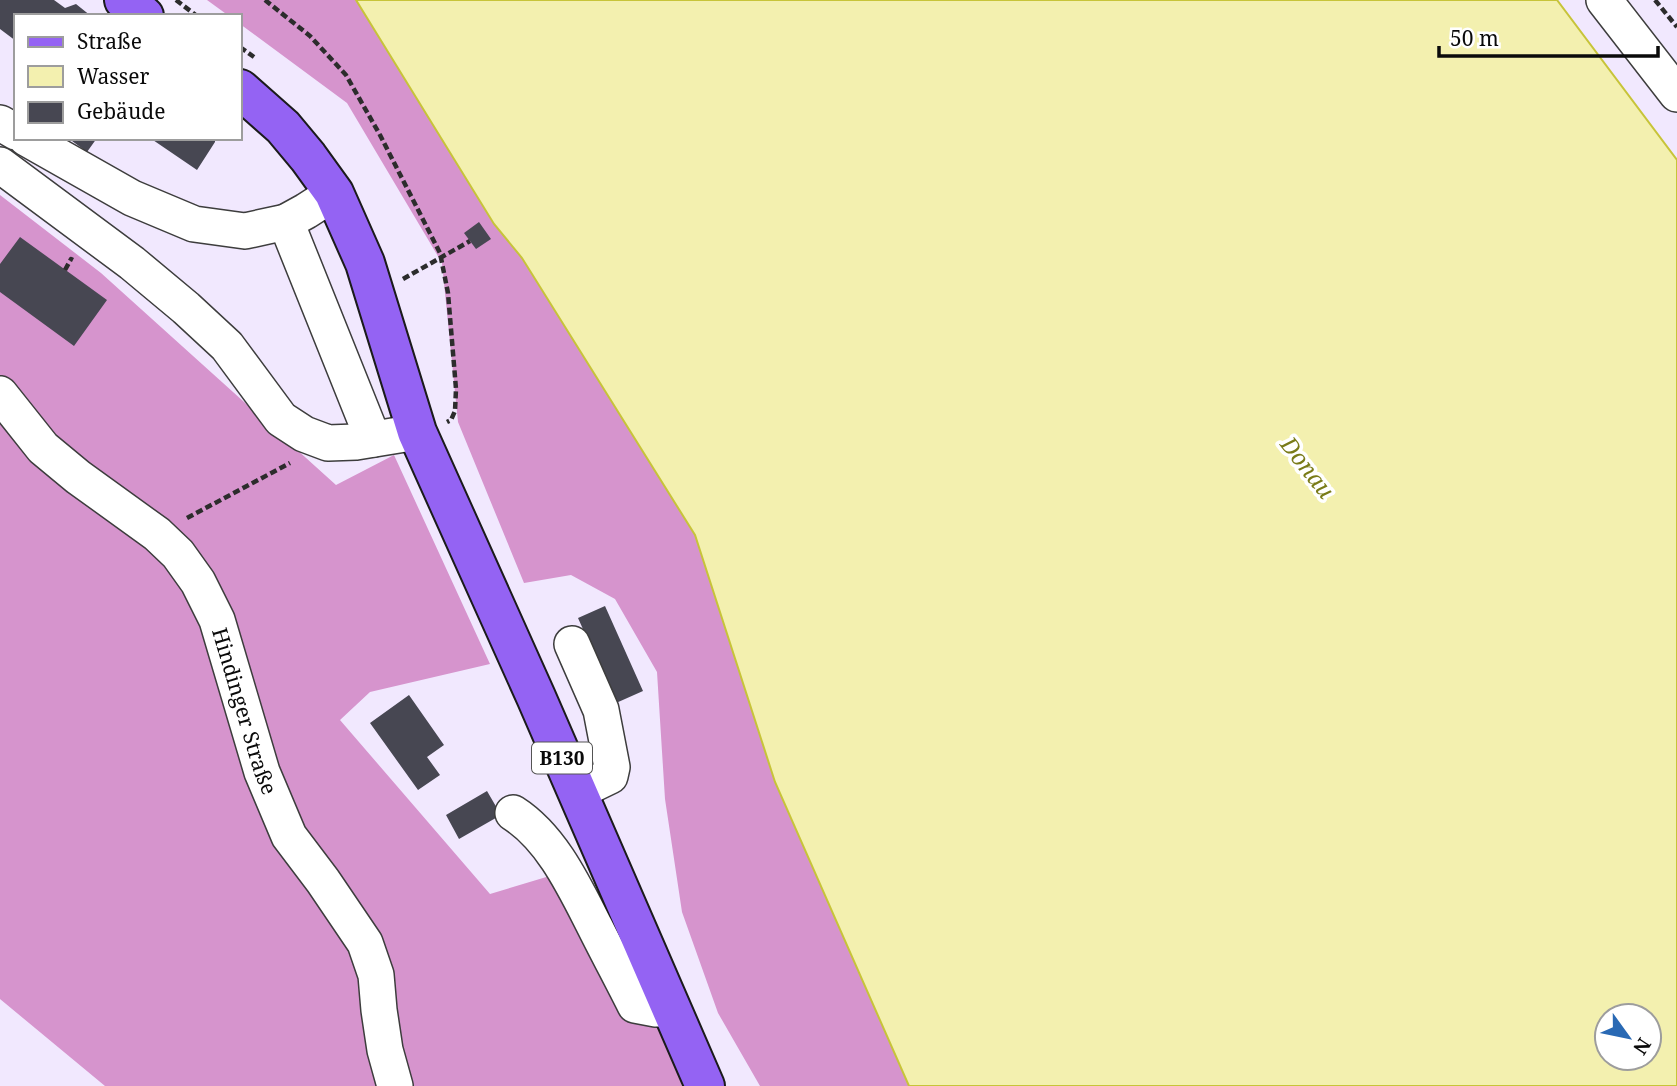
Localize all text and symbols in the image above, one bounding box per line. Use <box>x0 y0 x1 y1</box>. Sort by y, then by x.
legend <box>14 14 242 140</box>
scale bar <box>1439 14 1658 58</box>
text: 50 m <box>1450 24 1499 52</box>
text: Straße <box>77 27 142 55</box>
text: Wasser <box>77 62 150 90</box>
text: Gebäude <box>77 97 165 125</box>
water label: Donau <box>1273 428 1343 505</box>
street label: Hindinger Straße <box>206 624 284 799</box>
road number: B130 <box>532 743 592 774</box>
north arrow <box>1593 1002 1663 1072</box>
text: N <box>1627 1033 1657 1060</box>

